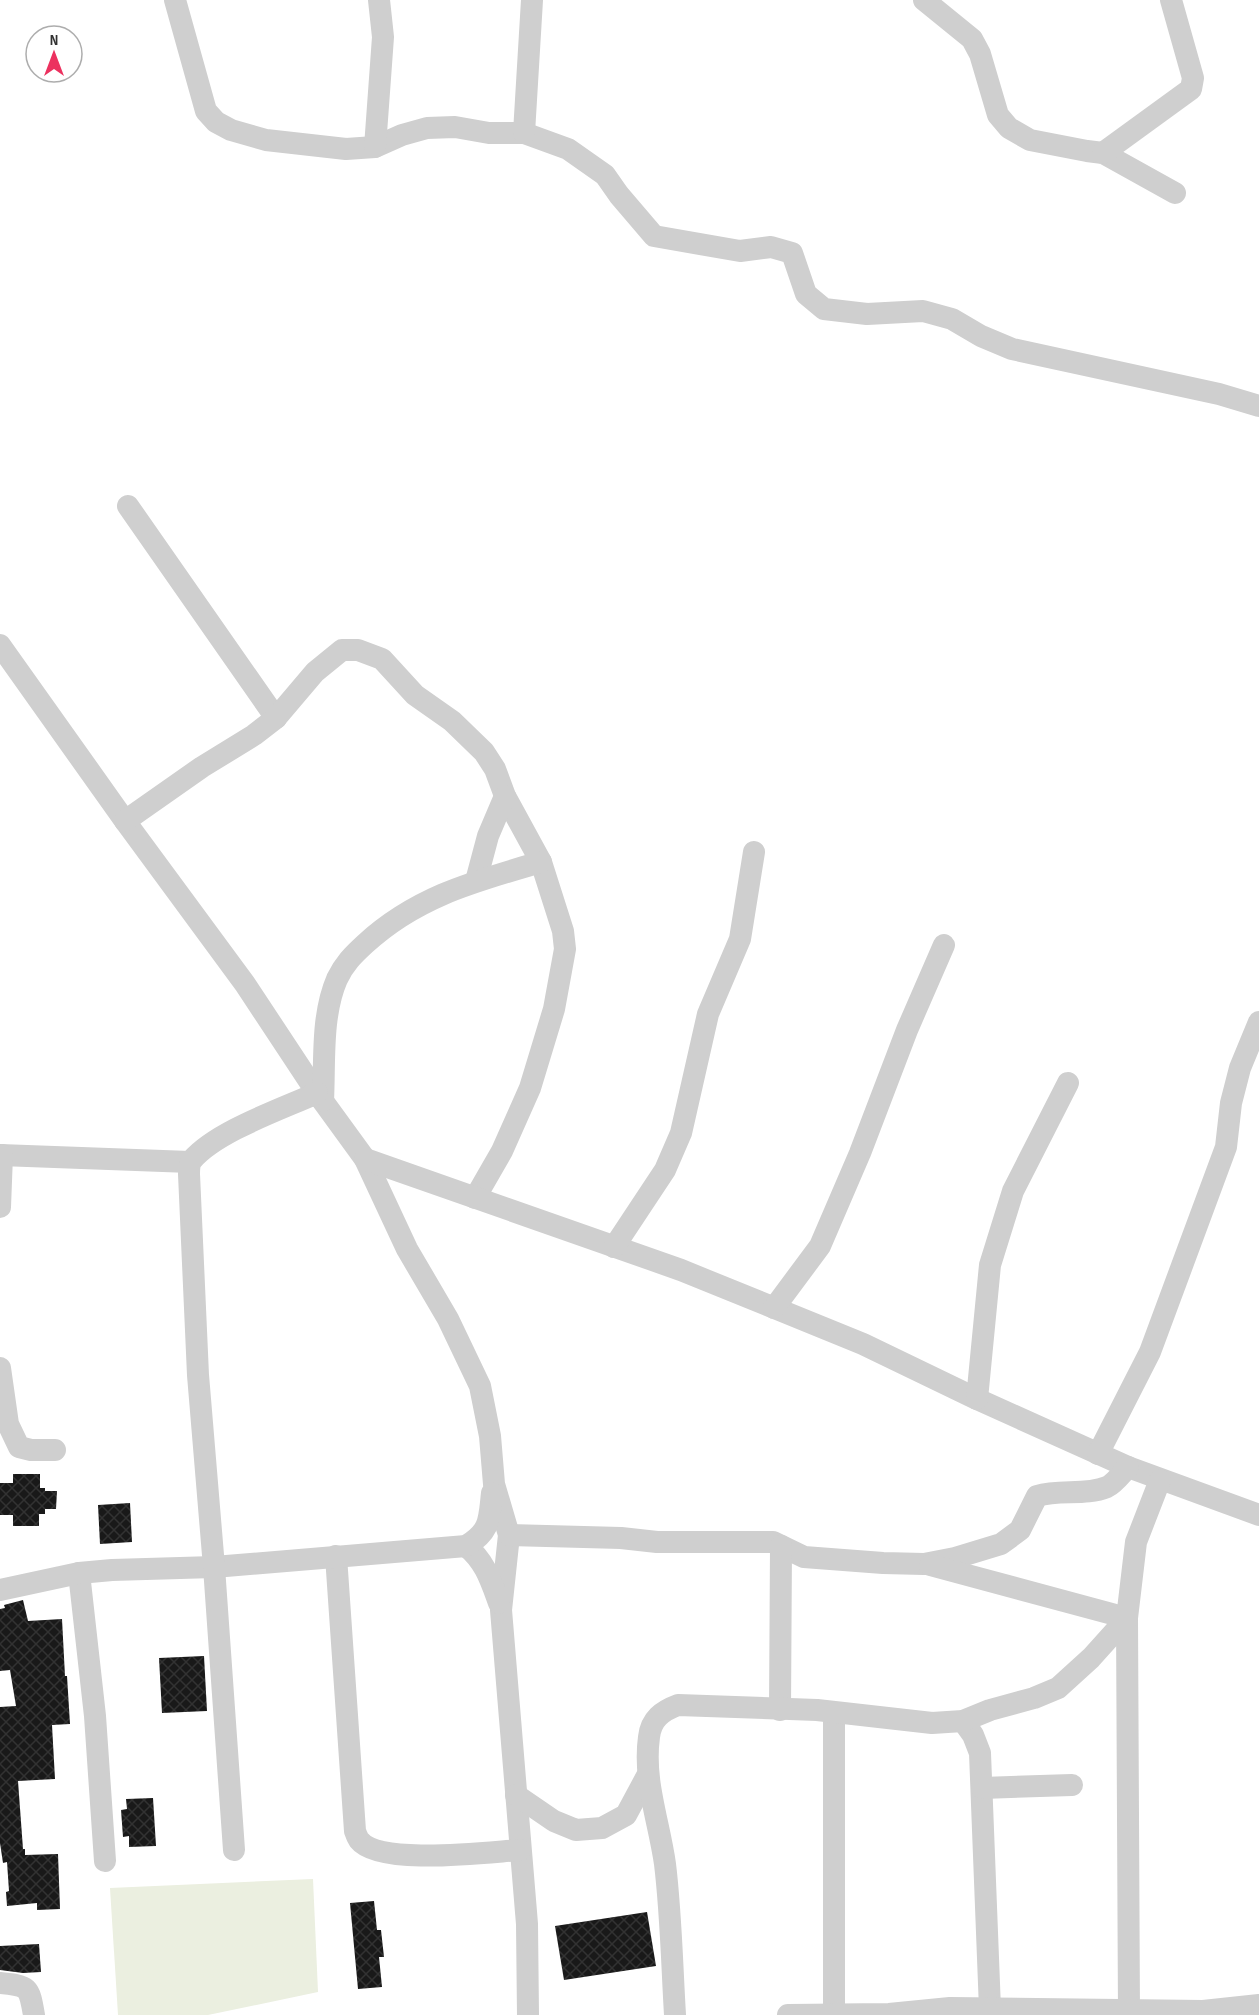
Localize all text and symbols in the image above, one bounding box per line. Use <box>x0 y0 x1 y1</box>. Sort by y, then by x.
north arrow <box>24 24 84 84</box>
text: N <box>50 31 58 50</box>

